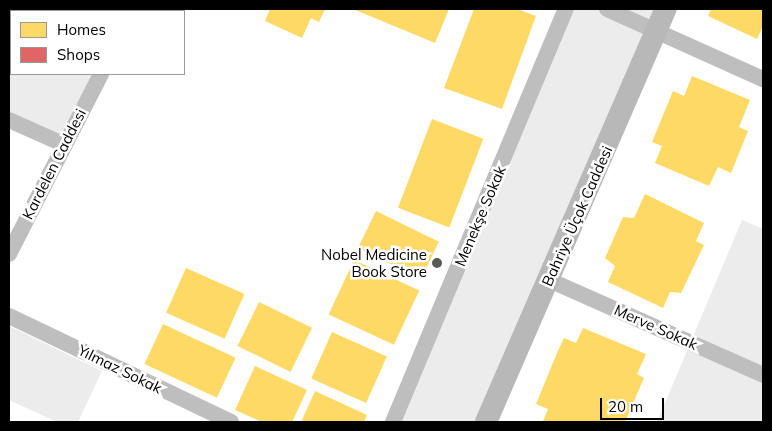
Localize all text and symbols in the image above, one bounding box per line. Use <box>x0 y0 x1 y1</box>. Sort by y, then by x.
legend <box>10 10 185 75</box>
text: Homes <box>57 20 106 39</box>
text: Shops <box>57 45 100 64</box>
street label: Kardelen Caddesi <box>18 106 90 222</box>
street label: Bahriye Üçok Caddesi <box>538 143 616 289</box>
street label: Menekşe Sokak <box>451 163 509 269</box>
place label: Nobel Medicine Book Store <box>321 245 427 280</box>
marker: Nobel Medicine Book Store <box>431 257 443 269</box>
street label: Merve Sokak <box>612 301 700 353</box>
street label: Yılmaz Sokak <box>75 341 165 397</box>
scale bar <box>602 388 666 420</box>
text: 20 m <box>608 397 643 416</box>

